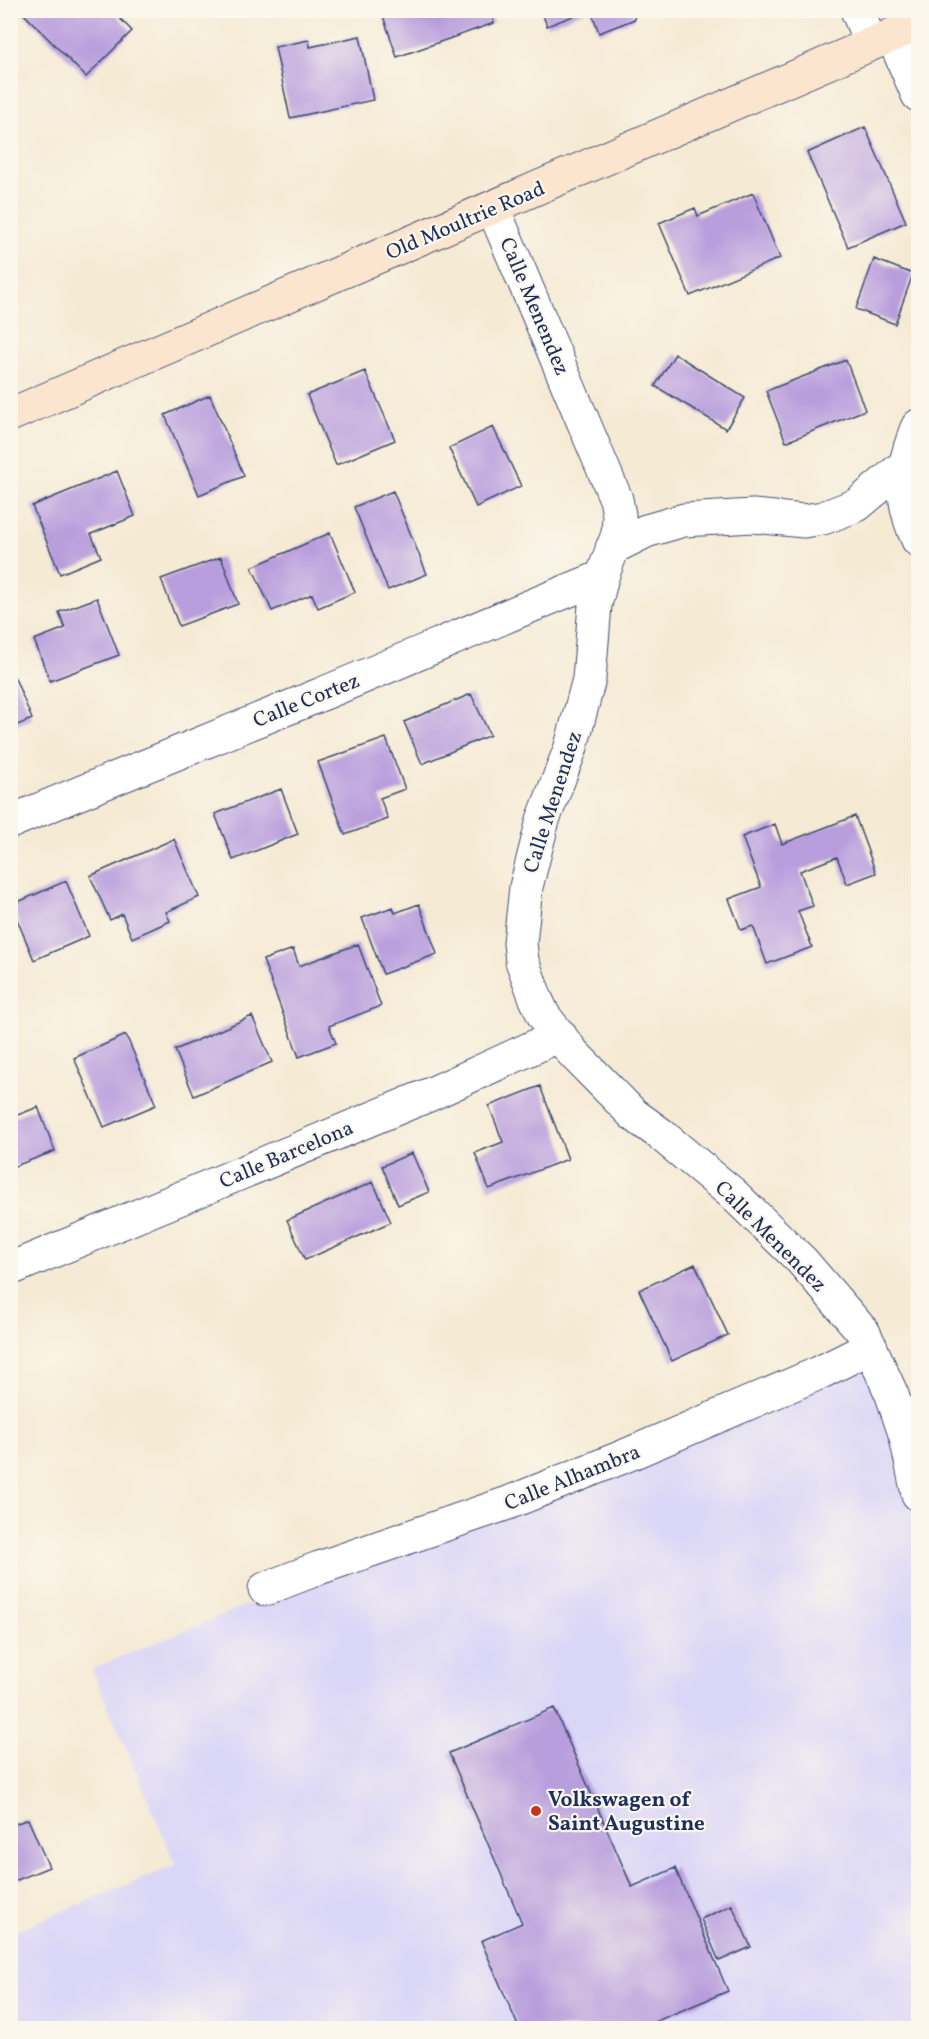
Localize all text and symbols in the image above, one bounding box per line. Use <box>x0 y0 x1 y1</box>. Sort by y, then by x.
street label: Old Moultrie Road <box>382 175 550 268</box>
street label: Calle Menendez <box>491 233 576 380</box>
street label: Calle Cortez <box>249 667 364 736</box>
street label: Calle Menendez <box>517 728 590 877</box>
street label: Calle Barcelona <box>215 1114 358 1197</box>
street label: Calle Menendez <box>708 1175 832 1299</box>
street label: Calle Alhambra <box>500 1438 645 1519</box>
place label: Volkswagen of Saint Augustine <box>548 1786 705 1839</box>
marker: Volkswagen of Saint Augustine <box>529 1804 543 1818</box>

